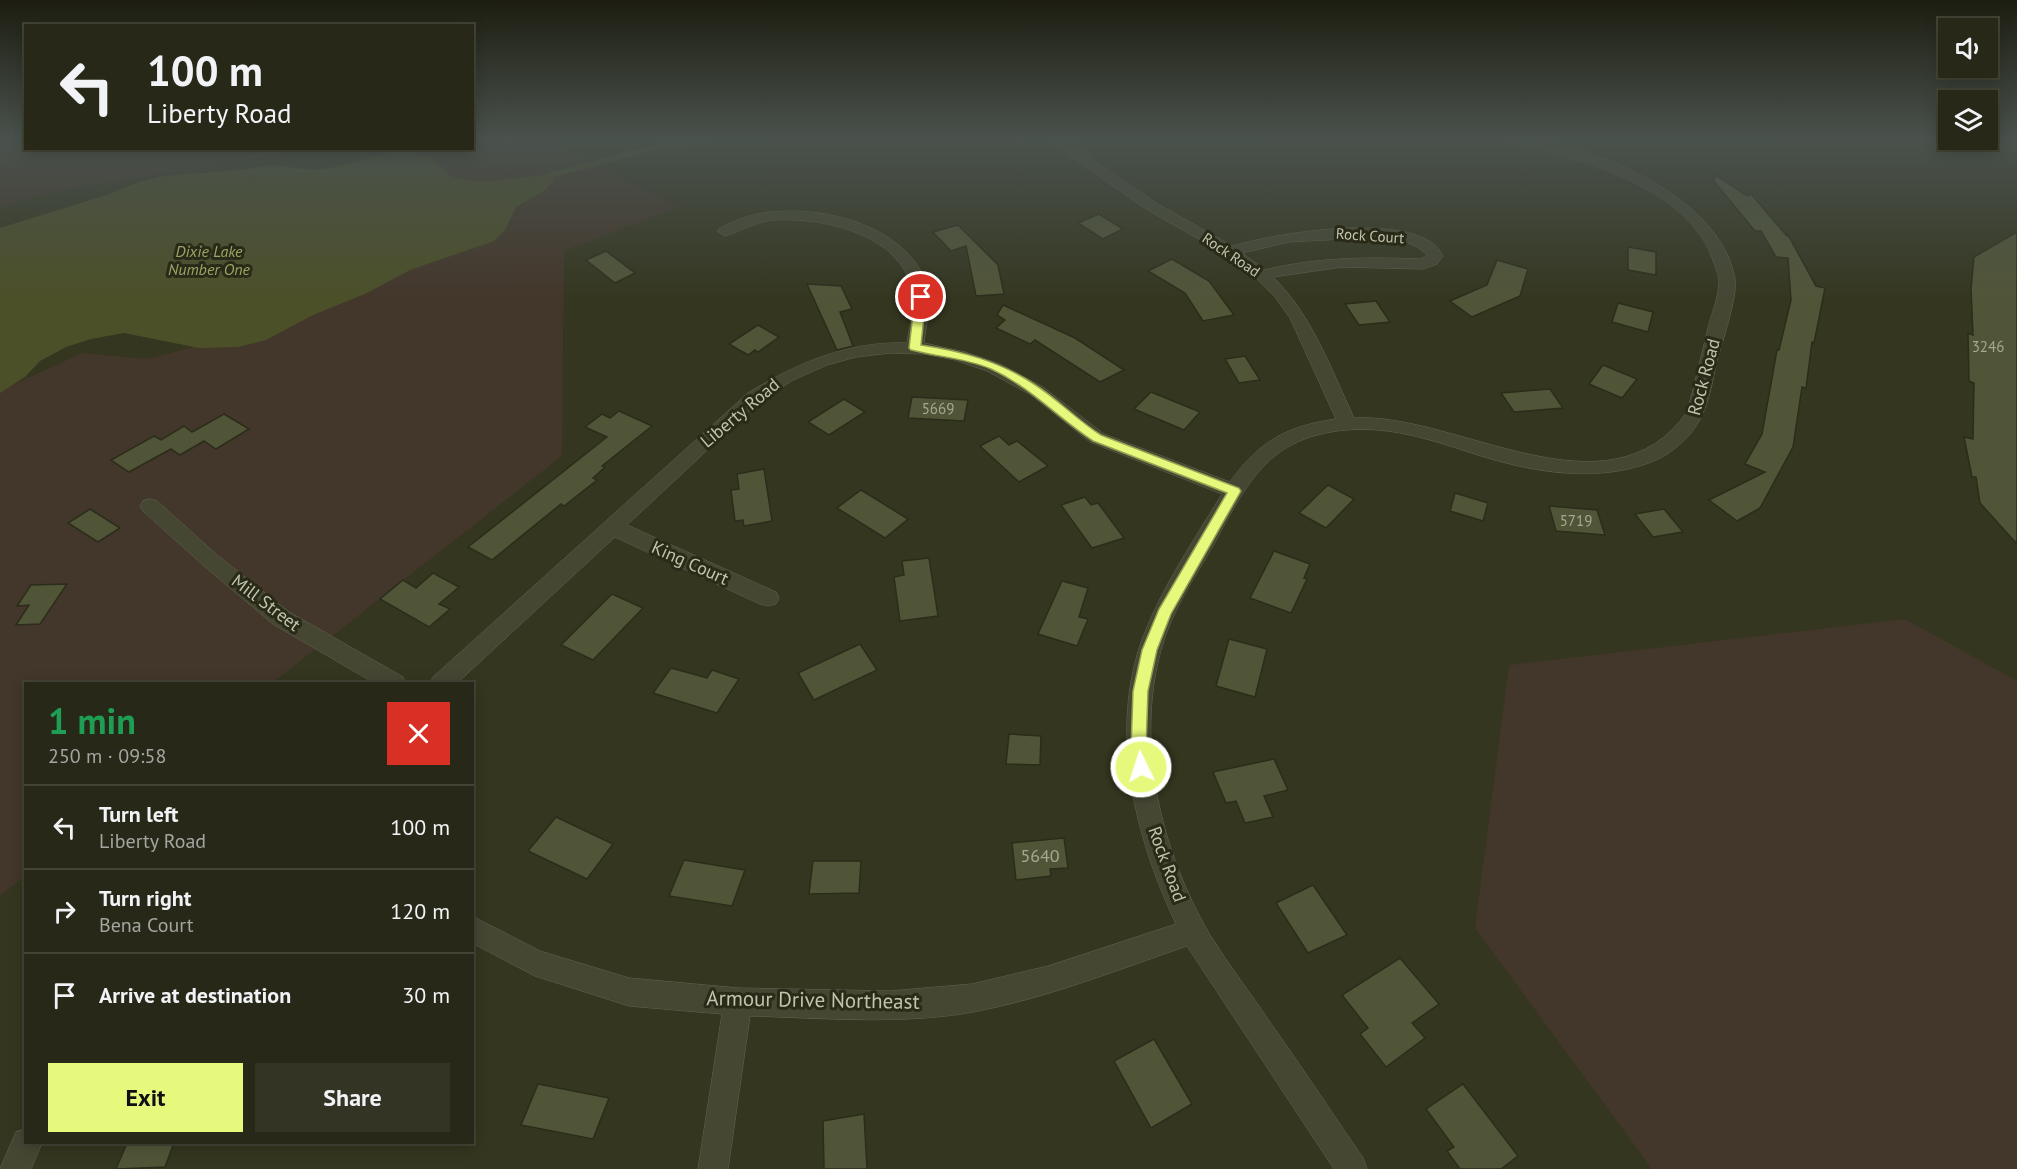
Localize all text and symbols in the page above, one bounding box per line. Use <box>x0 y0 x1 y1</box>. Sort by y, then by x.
map controls <box>1938 18 1998 150</box>
button: sound <box>1938 18 1998 78</box>
text: 100 m <box>147 43 263 98</box>
icon: left <box>48 48 126 126</box>
button: layers <box>1938 90 1998 150</box>
text: Liberty Road <box>147 96 292 130</box>
street label: Rock Court <box>1335 224 1405 247</box>
street label: Rock Road <box>1199 228 1264 281</box>
water label: Dixie Lake Number One <box>168 241 251 279</box>
pin <box>895 271 946 322</box>
icon: arrive <box>904 280 937 313</box>
street label: Rock Road <box>1682 336 1725 418</box>
house number: 3246 <box>1972 337 2004 356</box>
street label: Liberty Road <box>695 373 784 452</box>
house number: 5669 <box>922 399 954 418</box>
house number: 5719 <box>1560 511 1592 530</box>
street label: King Court <box>648 535 732 590</box>
street label: Mill Street <box>227 569 305 636</box>
text: 1 min <box>48 697 136 744</box>
button: close <box>387 702 450 765</box>
position arrow <box>1109 735 1173 799</box>
text: 250 m · 09:58 <box>48 743 166 769</box>
text: Turn left <box>99 800 179 828</box>
icon: left <box>48 811 81 844</box>
text: 100 m <box>390 813 450 841</box>
street label: Rock Road <box>1143 823 1192 905</box>
text: Liberty Road <box>99 828 206 854</box>
house number: 5640 <box>1020 844 1060 867</box>
text: Turn right <box>99 884 191 912</box>
icon: right <box>48 895 81 928</box>
text: 120 m <box>390 897 450 925</box>
text: Bena Court <box>99 912 193 938</box>
icon: arrive <box>48 979 81 1012</box>
text: Arrive at destination <box>99 981 291 1009</box>
text: 30 m <box>402 981 450 1009</box>
street label: Armour Drive Northeast <box>706 984 920 1015</box>
button: Exit <box>48 1063 243 1132</box>
button: Share <box>255 1063 450 1132</box>

